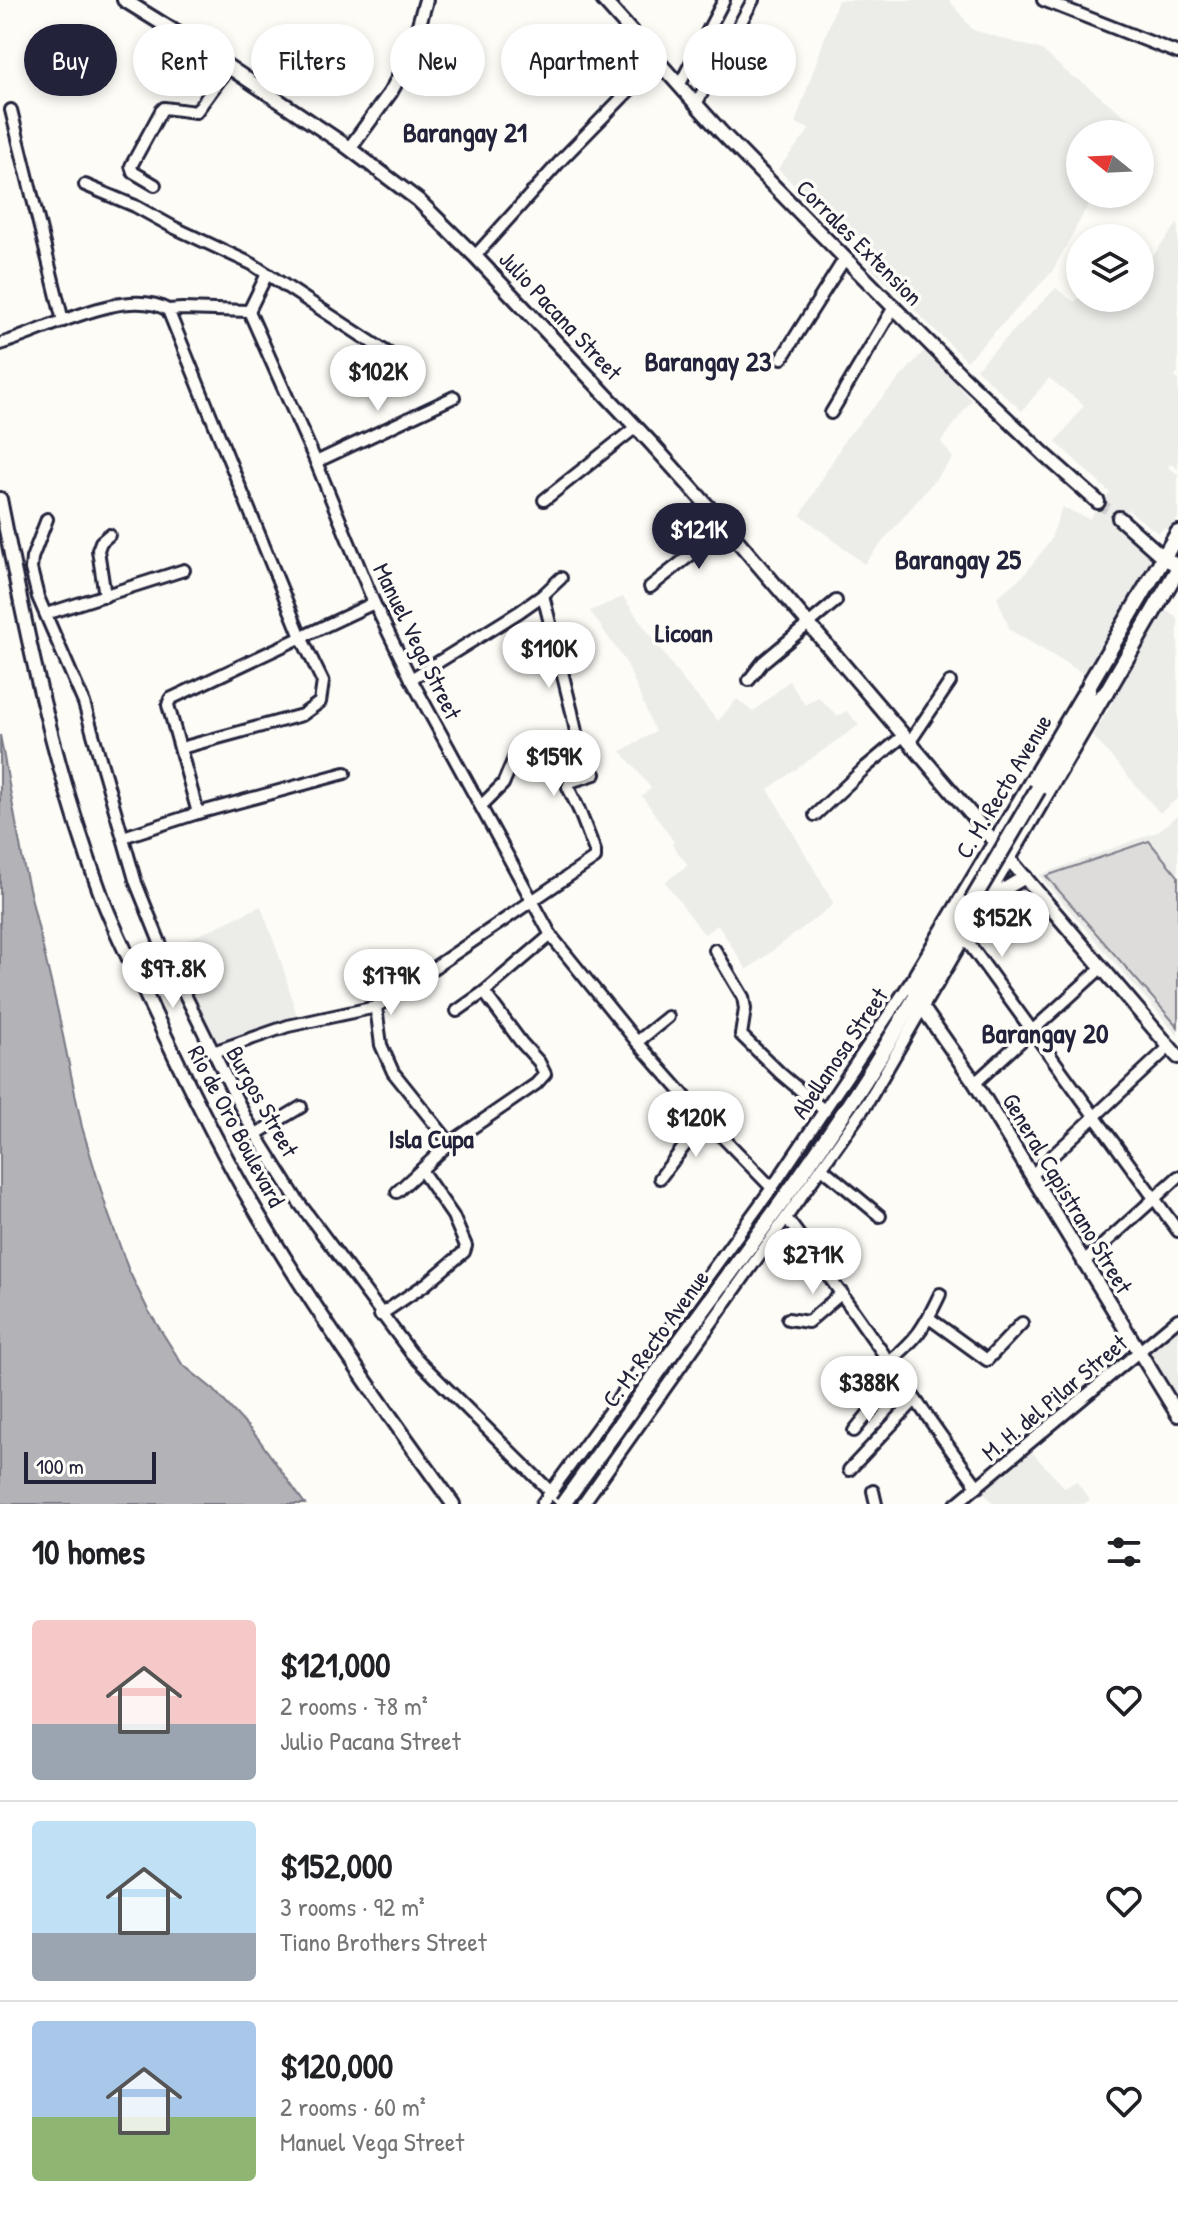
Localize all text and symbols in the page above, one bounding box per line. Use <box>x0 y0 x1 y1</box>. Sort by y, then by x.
chip: Buy <box>24 24 117 96</box>
chip: Rent <box>133 24 235 96</box>
chip: Filters <box>251 24 374 96</box>
chip: New <box>390 24 485 96</box>
chip: Apartment <box>501 24 667 96</box>
chip: House <box>683 24 796 96</box>
district label: Barangay 21 <box>403 113 527 152</box>
north arrow <box>1066 120 1154 208</box>
map controls <box>1066 120 1154 312</box>
street label: Corrales Extension <box>790 172 930 312</box>
button: layers <box>1066 224 1154 312</box>
street label: Julio Pacana Street <box>492 243 630 387</box>
district label: Barangay 23 <box>645 342 772 381</box>
pin: $102K <box>322 345 434 413</box>
text: $102K <box>348 353 408 388</box>
pin: $121K <box>643 503 755 571</box>
text: $121K <box>670 511 728 546</box>
district label: Barangay 25 <box>895 540 1021 579</box>
street label: Manuel Vega Street <box>366 558 470 725</box>
district label: Licoan <box>655 615 713 650</box>
pin: $110K <box>493 622 605 690</box>
text: $110K <box>520 630 578 665</box>
street label: C. M. Recto Avenue <box>947 708 1059 864</box>
pin: $159K <box>498 730 610 798</box>
text: $159K <box>526 738 582 773</box>
pin: $152K <box>946 891 1058 959</box>
text: $152K <box>972 899 1032 934</box>
pin: $97.8K <box>108 942 238 1010</box>
pin: $179K <box>335 949 447 1017</box>
text: $97.8K <box>140 950 206 985</box>
text: $179K <box>362 957 420 992</box>
street label: Abellanosa Street <box>783 981 895 1125</box>
district label: Barangay 20 <box>982 1014 1109 1053</box>
street label: Rio de Oro Boulevard <box>181 1040 293 1212</box>
street label: Burgos Street <box>219 1040 307 1163</box>
street label: General Capistrano Street <box>995 1087 1141 1300</box>
pin: $120K <box>640 1091 752 1159</box>
text: $120K <box>666 1099 726 1134</box>
district label: Isla Cupa <box>388 1121 474 1157</box>
pin: $271K <box>757 1228 869 1296</box>
text: $271K <box>782 1236 844 1271</box>
street label: C. M. Recto Avenue <box>594 1262 716 1413</box>
street label: M. H. del Pilar Street <box>974 1326 1134 1467</box>
pin: $388K <box>813 1356 925 1424</box>
text: $388K <box>839 1364 899 1399</box>
scale bar <box>24 1448 156 1484</box>
text: 100 m <box>36 1451 84 1481</box>
text: 10 homes <box>32 1529 145 1575</box>
icon: filters <box>1102 1530 1146 1574</box>
text: $121,000 <box>280 1642 390 1688</box>
icon: home <box>96 1652 192 1748</box>
icon: heart <box>1102 1678 1146 1722</box>
text: 2 rooms · 78 m² <box>280 1688 428 1723</box>
text: Julio Pacana Street <box>280 1723 461 1758</box>
text: $152,000 <box>280 1843 392 1889</box>
icon: home <box>96 1853 192 1949</box>
icon: heart <box>1102 1879 1146 1923</box>
text: 3 rooms · 92 m² <box>280 1889 425 1924</box>
text: Tiano Brothers Street <box>280 1924 487 1959</box>
text: $120,000 <box>280 2043 393 2089</box>
icon: home <box>96 2053 192 2149</box>
icon: heart <box>1102 2079 1146 2123</box>
text: 2 rooms · 60 m² <box>280 2089 426 2124</box>
text: Manuel Vega Street <box>280 2124 464 2159</box>

